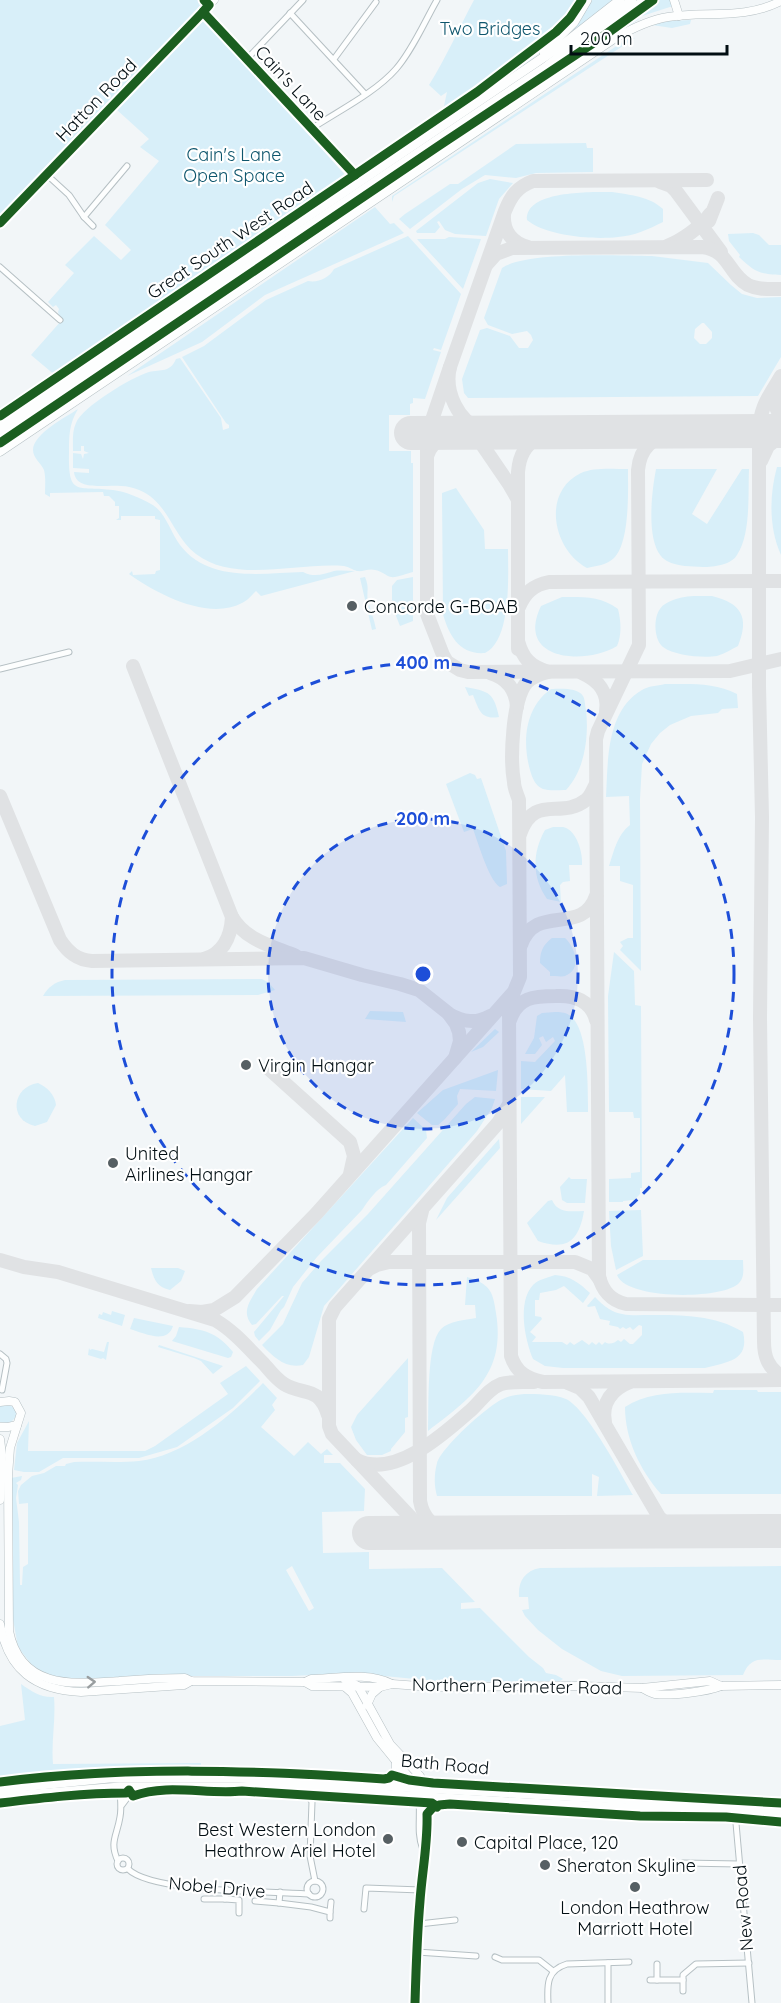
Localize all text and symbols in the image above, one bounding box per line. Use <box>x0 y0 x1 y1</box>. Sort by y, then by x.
park label: Two Bridges <box>440 17 540 40</box>
scale bar <box>571 18 727 56</box>
text: 200 m <box>580 27 633 50</box>
street label: Cain's Lane <box>250 40 332 126</box>
street label: Hatton Road <box>51 54 141 146</box>
park label: Cain's Lane Open Space <box>183 143 285 187</box>
street label: Great South West Road <box>143 176 317 304</box>
place label: Concorde G-BOAB <box>364 595 518 618</box>
marker: Concorde G-BOAB <box>345 599 359 613</box>
text: 400 m <box>396 651 450 674</box>
text: 200 m <box>396 807 450 830</box>
centre of rings <box>413 964 433 984</box>
place label: Virgin Hangar <box>258 1054 374 1077</box>
marker: Virgin Hangar <box>239 1058 253 1072</box>
place label: United Airlines Hangar <box>125 1142 253 1186</box>
marker: United Airlines Hangar <box>106 1156 120 1170</box>
street label: Northern Perimeter Road <box>412 1673 622 1699</box>
one-way arrow <box>86 1676 95 1689</box>
street label: Bath Road <box>400 1749 490 1779</box>
place label: Best Western London Heathrow Ariel Hotel <box>197 1818 376 1862</box>
place label: Capital Place, 120 <box>474 1831 619 1854</box>
marker: Best Western London Heathrow Ariel Hotel <box>381 1832 395 1846</box>
marker: Capital Place, 120 <box>455 1835 469 1849</box>
place label: Sheraton Skyline <box>557 1854 696 1877</box>
marker: Sheraton Skyline <box>538 1858 552 1872</box>
street label: New Road <box>728 1864 758 1952</box>
street label: Nobel Drive <box>167 1871 267 1903</box>
marker: London Heathrow Marriott Hotel <box>628 1880 642 1894</box>
place label: London Heathrow Marriott Hotel <box>560 1896 710 1940</box>

